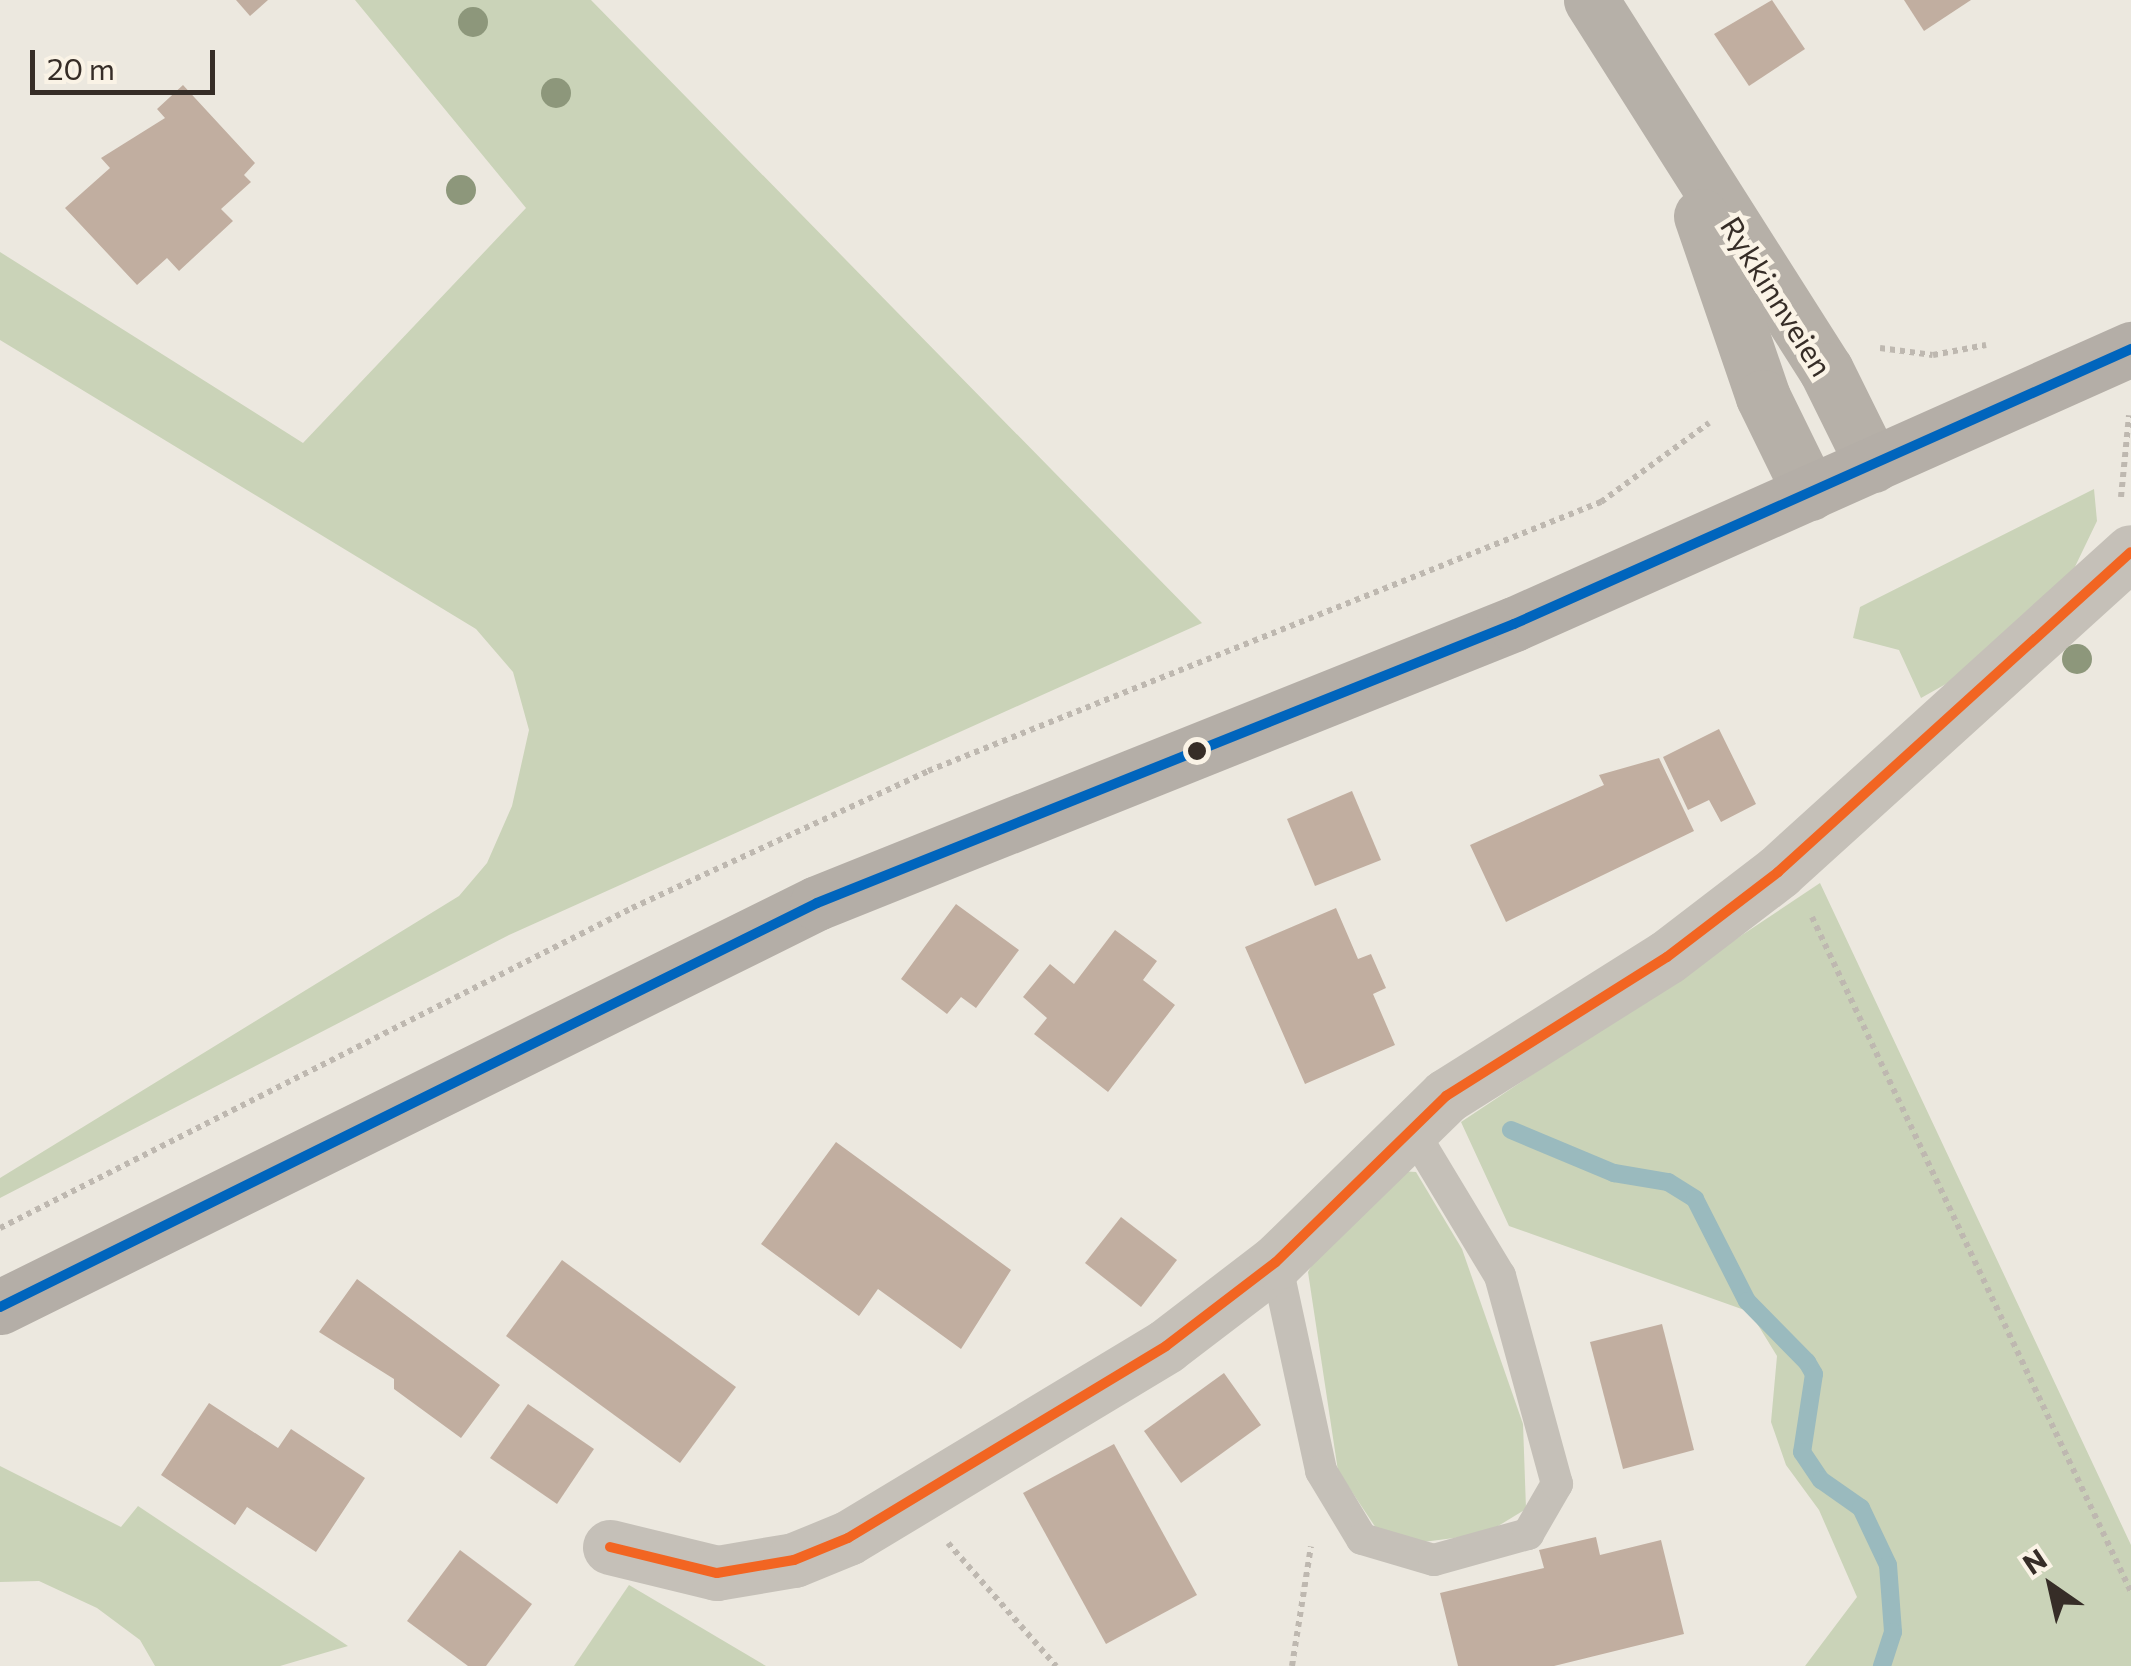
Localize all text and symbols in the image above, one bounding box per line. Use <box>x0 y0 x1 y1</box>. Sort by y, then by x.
scale bar <box>35 30 220 92</box>
text: 20 m <box>47 49 115 86</box>
street label: Rykkinnveien <box>1714 210 1840 382</box>
unlabelled marker <box>1187 741 1207 761</box>
north arrow <box>2001 1536 2101 1636</box>
text: N <box>2016 1541 2052 1581</box>

